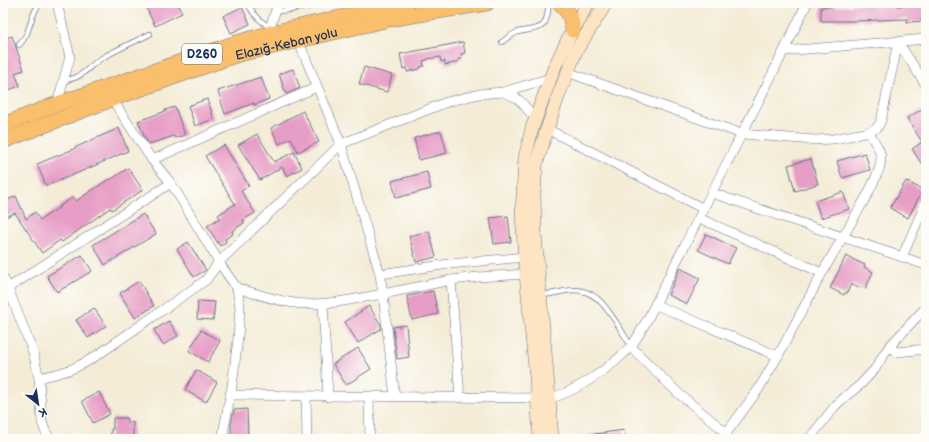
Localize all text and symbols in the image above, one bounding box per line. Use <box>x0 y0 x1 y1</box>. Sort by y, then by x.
street label: Elazığ-Keban yolu <box>234 25 339 64</box>
road number: D260 <box>182 44 222 64</box>
north arrow <box>18 384 58 424</box>
text: K <box>36 405 49 420</box>

